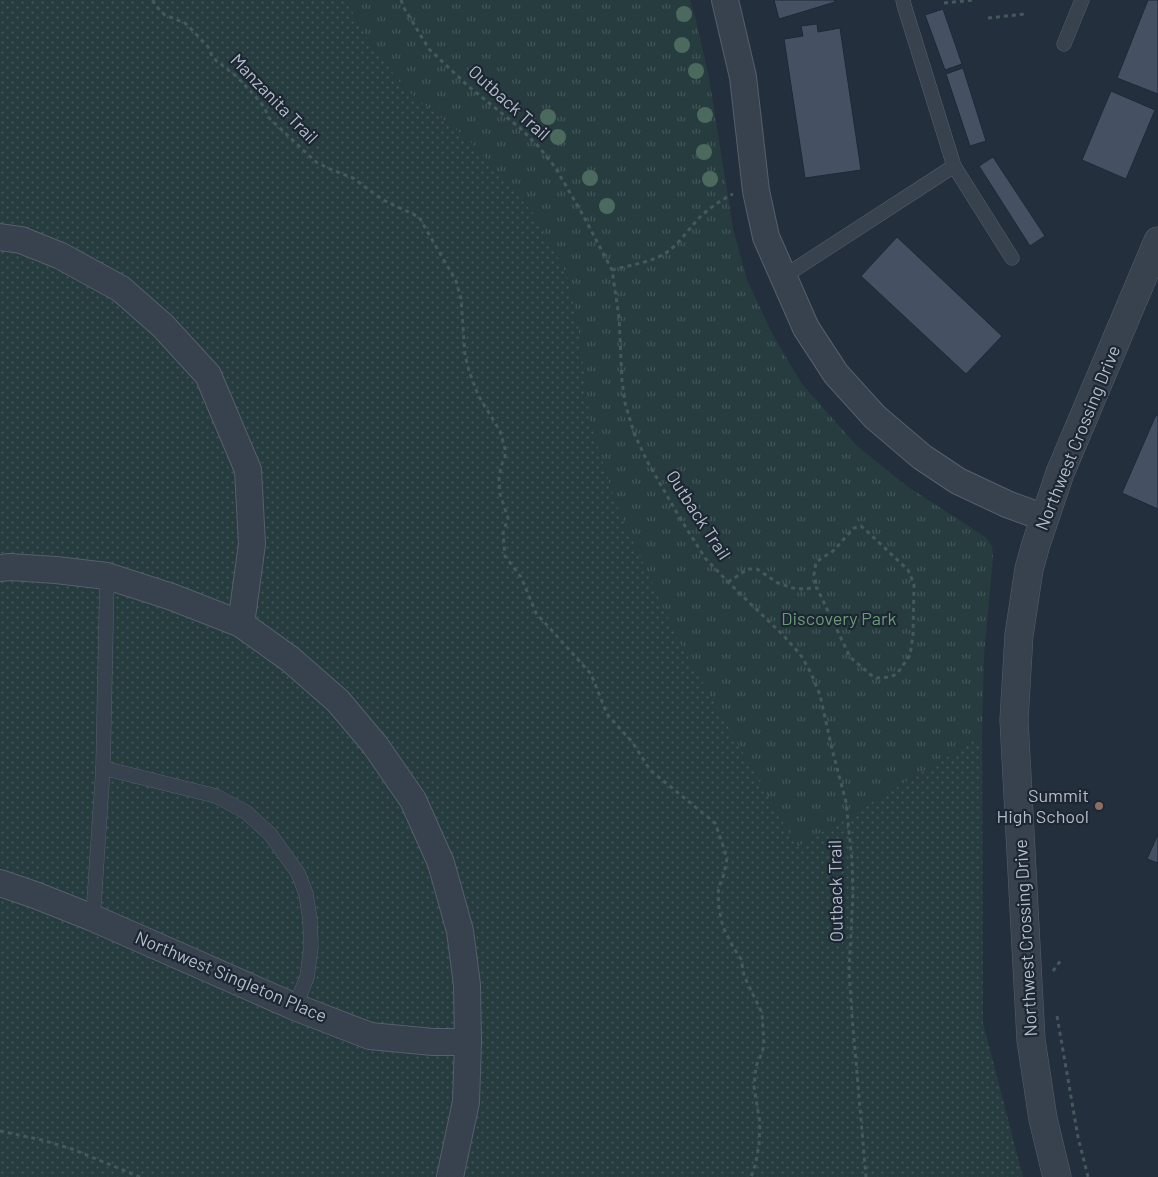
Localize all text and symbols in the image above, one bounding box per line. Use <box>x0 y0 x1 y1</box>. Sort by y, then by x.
street label: Manzanita Trail <box>226 49 323 148</box>
street label: Outback Trail <box>464 60 555 145</box>
street label: Northwest Crossing Drive <box>1030 342 1124 533</box>
street label: Outback Trail <box>662 466 736 563</box>
park label: Discovery Park <box>781 607 897 629</box>
place label: Summit High School <box>996 784 1089 827</box>
marker: Summit High School <box>1093 800 1105 812</box>
street label: Northwest Crossing Drive <box>1009 839 1041 1037</box>
street label: Outback Trail <box>823 840 847 942</box>
street label: Northwest Singleton Place <box>132 926 331 1026</box>

